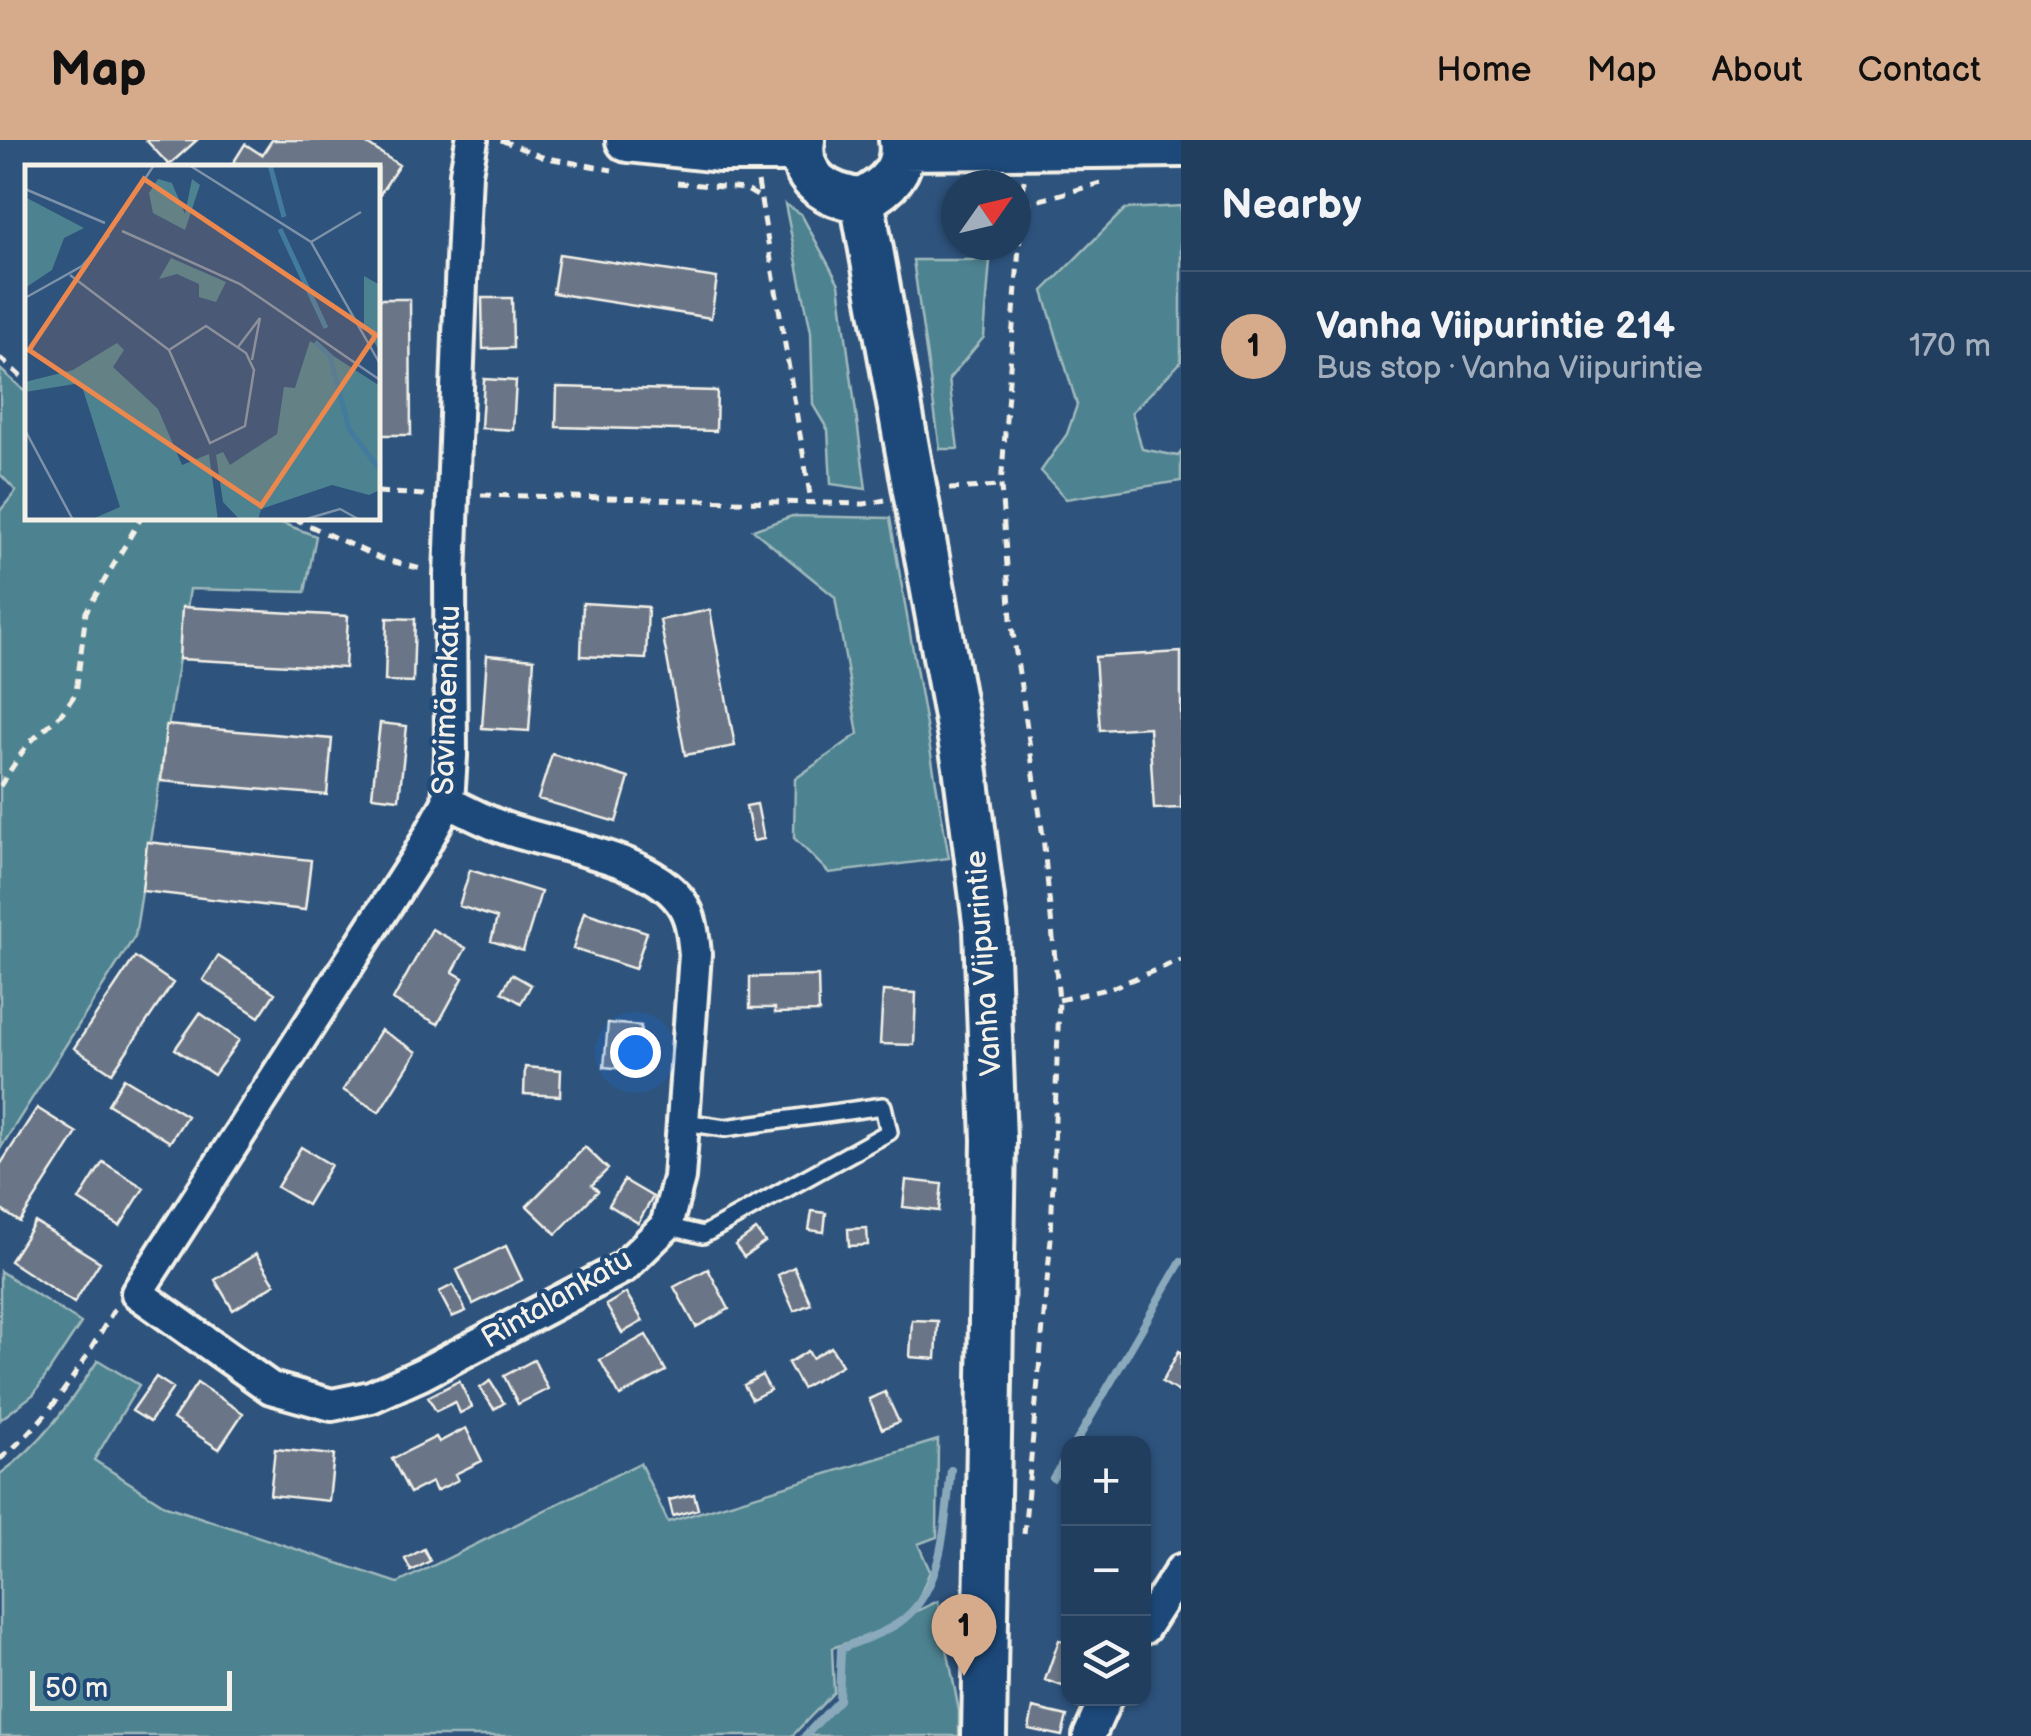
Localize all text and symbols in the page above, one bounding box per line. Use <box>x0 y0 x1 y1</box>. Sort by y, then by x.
text: Map <box>50 42 146 99</box>
text: Home <box>1436 49 1531 92</box>
text: Map <box>1586 49 1657 92</box>
text: About <box>1712 49 1803 92</box>
text: Contact <box>1858 49 1981 92</box>
inset map <box>25 165 380 520</box>
north arrow <box>941 170 1031 260</box>
text: Nearby <box>1221 180 1361 231</box>
text: Vanha Viipurintie 214 <box>1316 304 1675 349</box>
text: 1 <box>1247 327 1260 366</box>
text: 170 m <box>1909 327 1991 366</box>
text: Bus stop · Vanha Viipurintie <box>1316 349 1703 388</box>
street label: Savimäenkatu <box>426 604 468 796</box>
street label: Vanha Viipurintie <box>958 849 1010 1077</box>
your location <box>610 1027 661 1078</box>
street label: Rintalankatu <box>475 1241 639 1357</box>
map controls <box>1061 1436 1151 1706</box>
button: + <box>1061 1436 1151 1526</box>
button: − <box>1061 1526 1151 1616</box>
pin: 1 <box>932 1594 996 1676</box>
button: layers <box>1061 1616 1151 1706</box>
scale bar <box>30 1666 232 1710</box>
text: 50 m <box>45 1672 108 1705</box>

